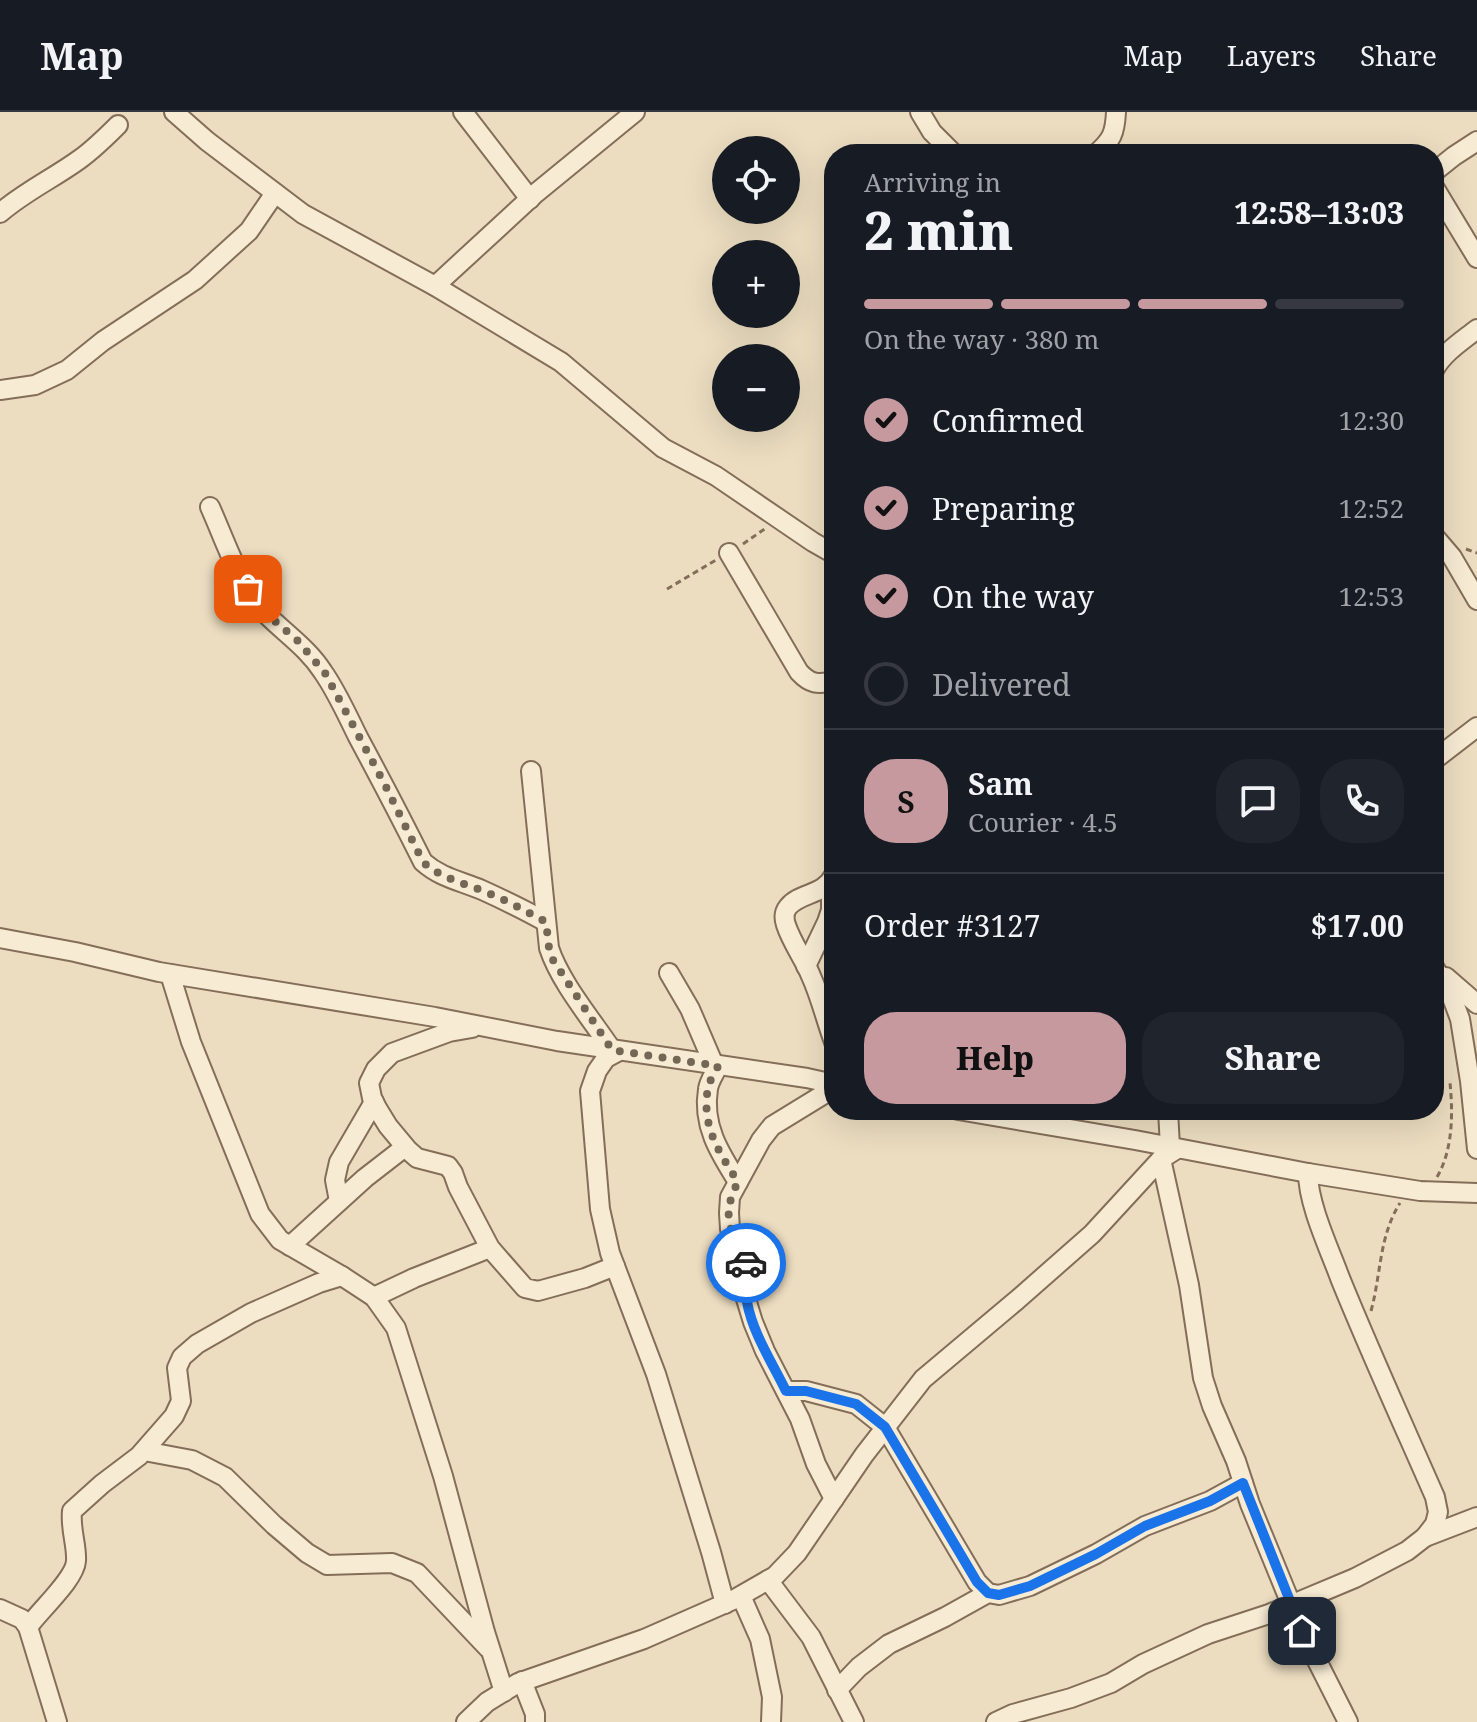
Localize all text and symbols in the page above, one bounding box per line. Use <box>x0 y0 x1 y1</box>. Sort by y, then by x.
text: Map <box>40 29 124 81</box>
text: Map <box>1124 36 1183 74</box>
text: Layers <box>1227 36 1316 74</box>
text: Share <box>1360 36 1437 74</box>
map controls <box>712 136 800 432</box>
button: locate <box>712 136 800 224</box>
text: Arriving in <box>864 164 1001 200</box>
text: 12:58–13:03 <box>1234 192 1404 233</box>
text: 2 min <box>864 194 1013 265</box>
button: + <box>712 240 800 328</box>
text: On the way · 380 m <box>864 321 1099 357</box>
button: − <box>712 344 800 432</box>
icon: check <box>864 398 908 442</box>
text: Confirmed <box>932 400 1084 441</box>
text: 12:30 <box>1338 402 1404 438</box>
icon: check <box>864 486 908 530</box>
text: Preparing <box>932 488 1075 529</box>
text: 12:52 <box>1338 490 1404 526</box>
pin <box>214 555 282 623</box>
icon: bag <box>226 567 270 611</box>
icon: check <box>864 574 908 618</box>
text: On the way <box>932 576 1094 617</box>
text: 12:53 <box>1338 578 1404 614</box>
text: Delivered <box>932 664 1071 705</box>
button: chat <box>1216 759 1300 843</box>
button: phone <box>1320 759 1404 843</box>
text: Sam <box>968 763 1033 804</box>
text: S <box>897 781 915 822</box>
text: Courier · 4.5 <box>968 804 1118 840</box>
text: Order #3127 <box>864 905 1041 946</box>
text: $17.00 <box>1310 905 1404 946</box>
button: Help <box>864 1012 1126 1104</box>
button: Share <box>1142 1012 1404 1104</box>
courier <box>706 1223 786 1303</box>
icon: car <box>724 1241 768 1285</box>
pin <box>1268 1597 1336 1665</box>
icon: home <box>1280 1609 1324 1653</box>

